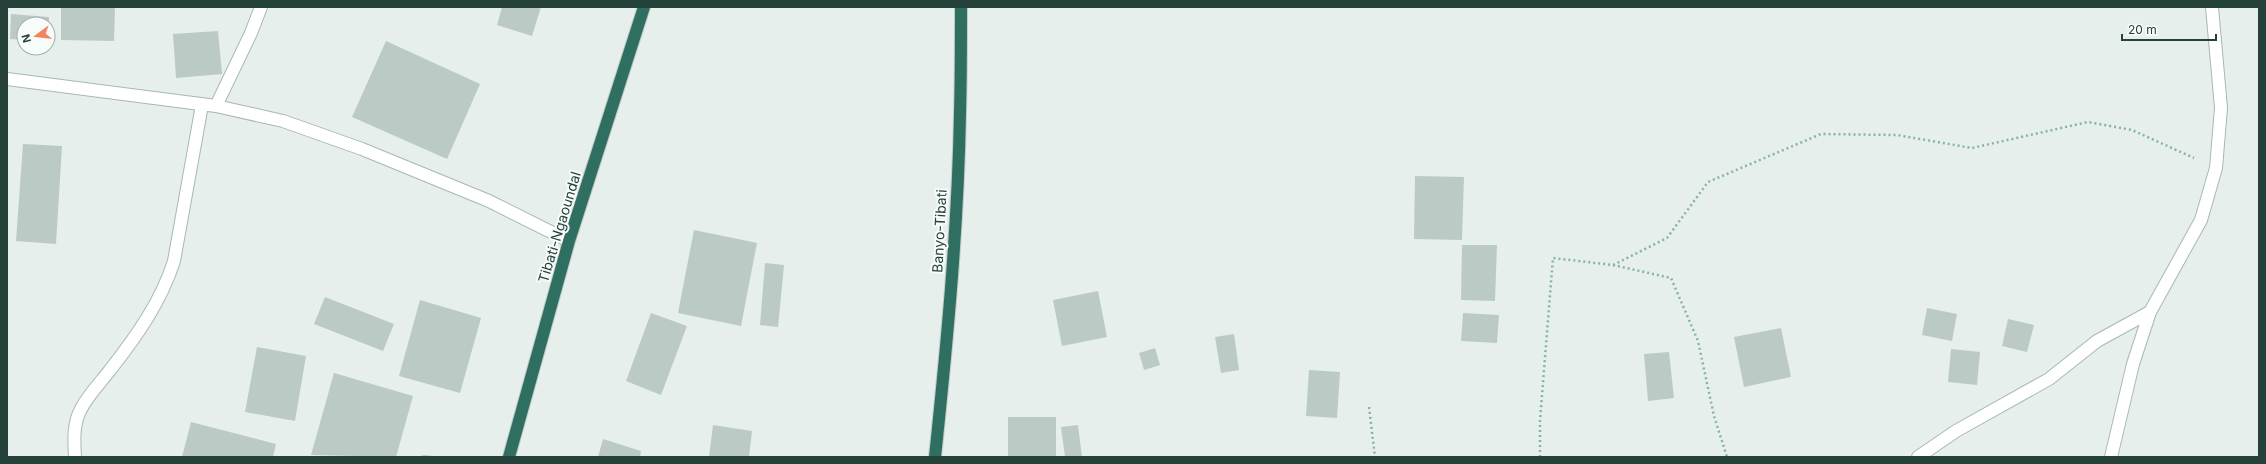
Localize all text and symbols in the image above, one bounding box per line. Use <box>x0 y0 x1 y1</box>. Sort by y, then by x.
north arrow <box>16 16 56 56</box>
scale bar <box>2122 16 2216 42</box>
text: 20 m <box>2128 22 2157 37</box>
text: N <box>18 33 34 44</box>
street label: Tibati-Ngaoundal <box>534 169 584 285</box>
street label: Banyo-Tibati <box>928 189 950 273</box>

